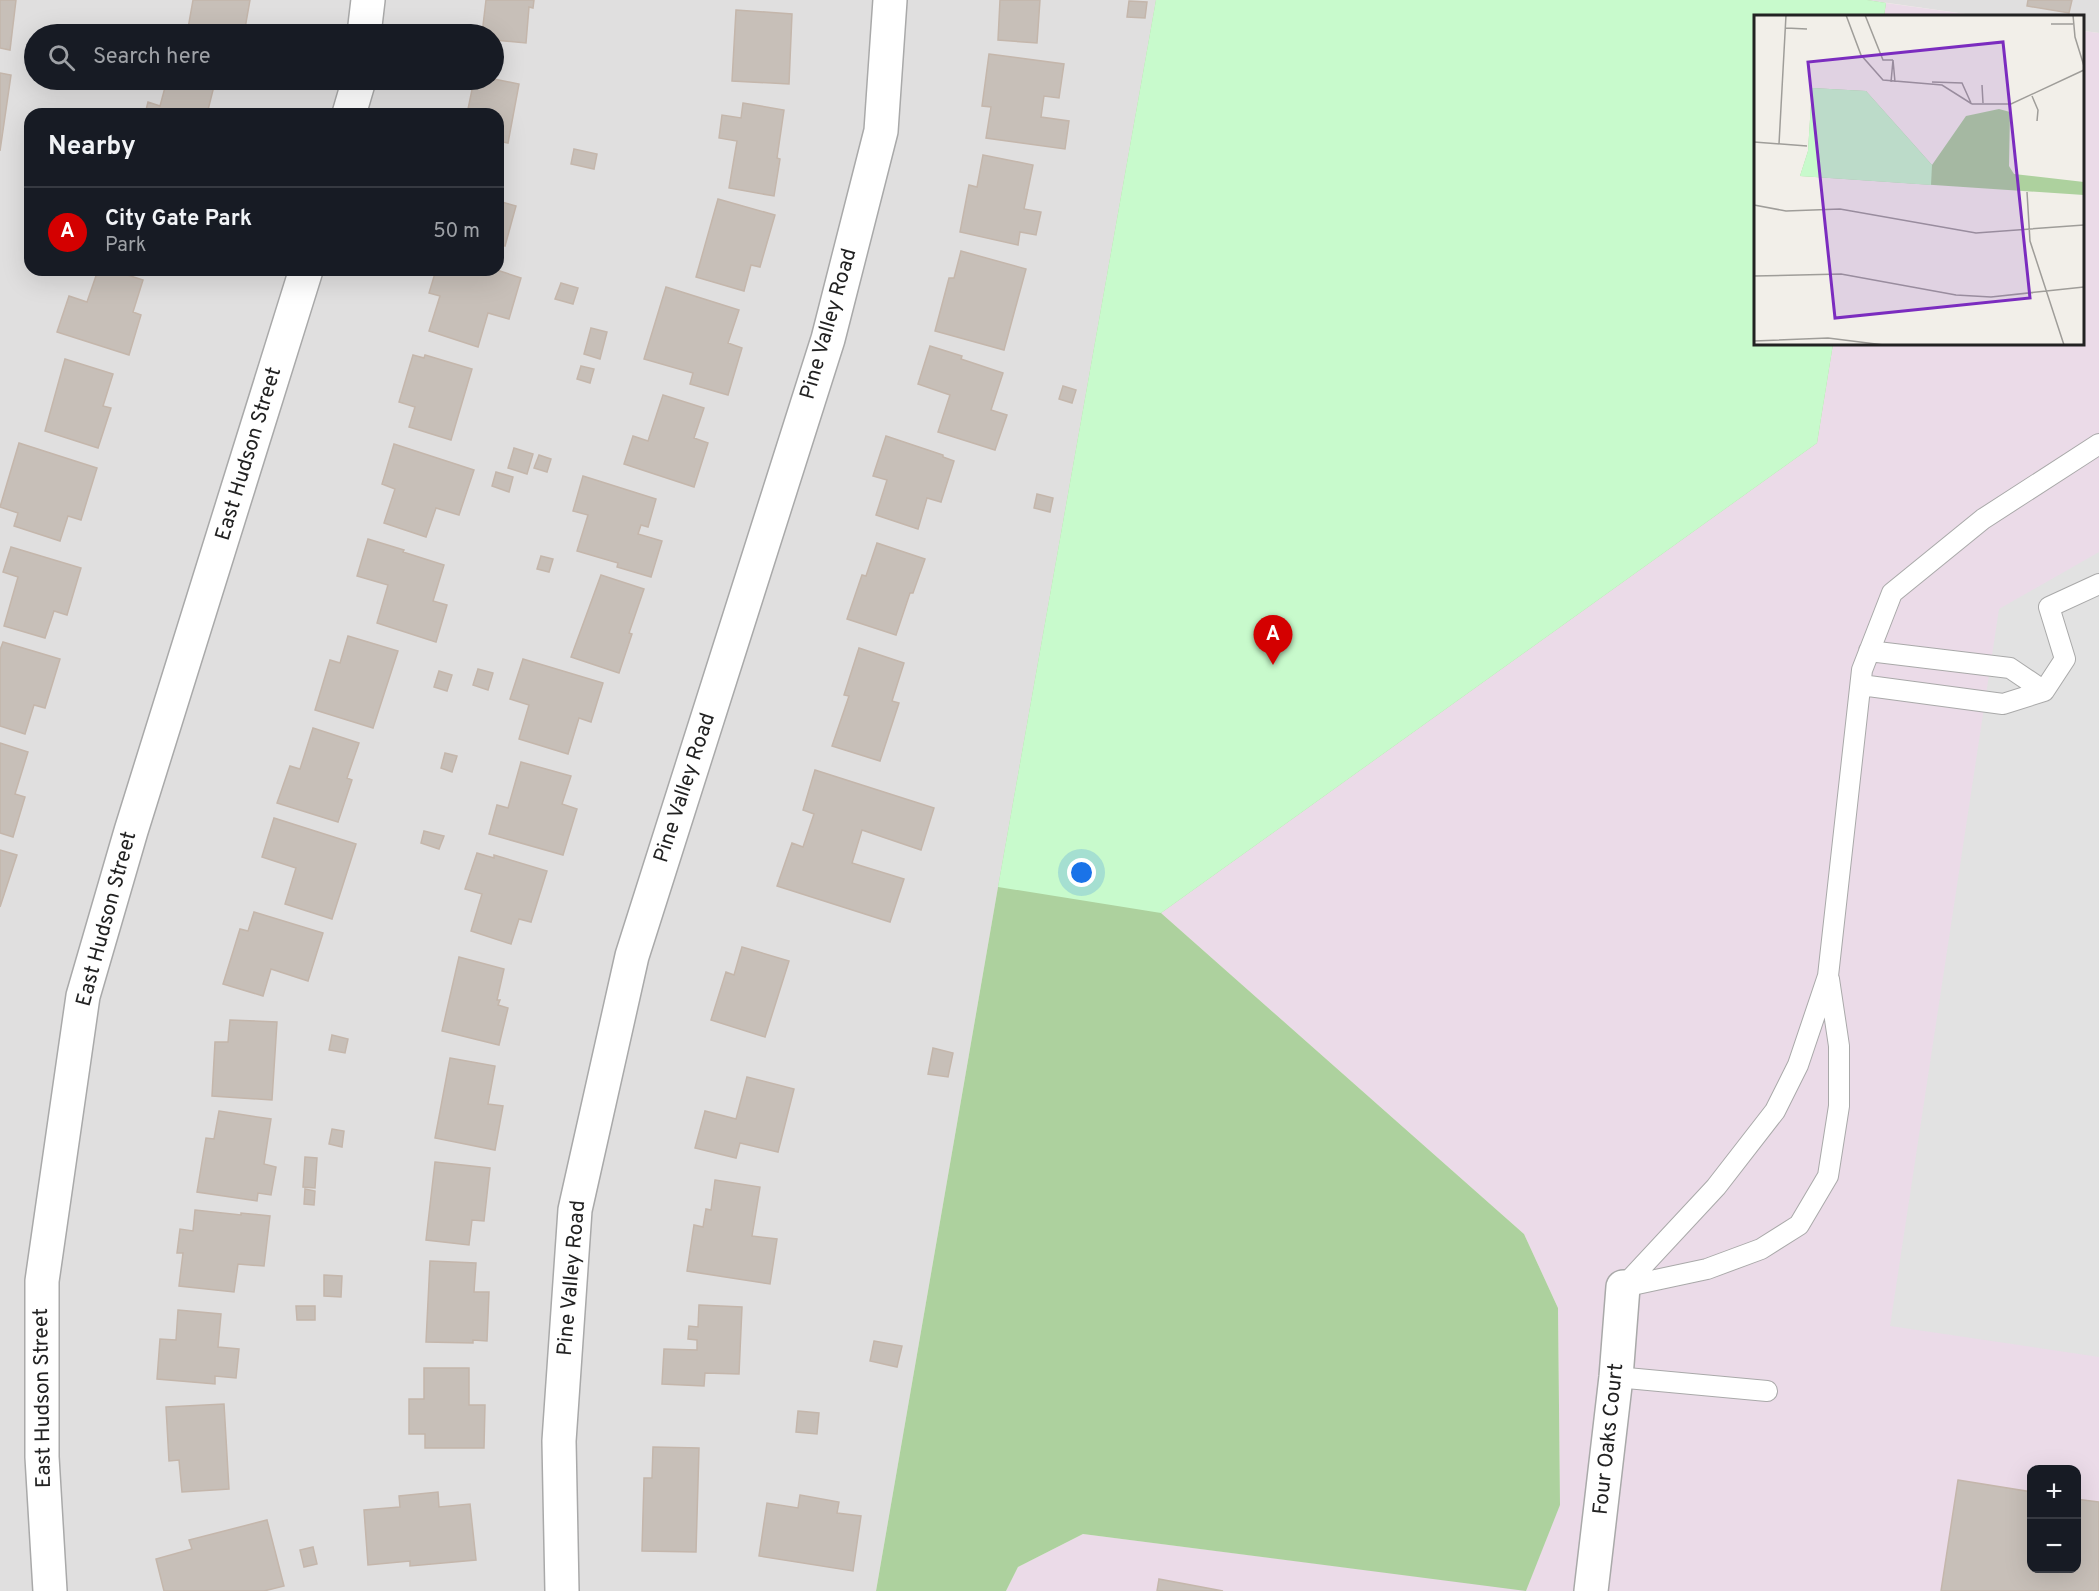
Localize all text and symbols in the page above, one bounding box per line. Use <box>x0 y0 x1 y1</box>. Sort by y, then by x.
inset map <box>1754 15 2084 345</box>
search box <box>24 24 504 90</box>
icon: search <box>45 41 78 74</box>
text: Search here <box>93 44 211 71</box>
text: Nearby <box>48 131 136 164</box>
text: City Gate Park <box>105 206 252 233</box>
text: A <box>60 219 75 245</box>
text: 50 m <box>433 219 480 245</box>
text: Park <box>105 233 146 259</box>
street label: Pine Valley Road <box>795 245 863 403</box>
street label: East Hudson Street <box>210 364 288 544</box>
pin: A <box>1254 616 1292 665</box>
street label: Pine Valley Road <box>648 710 722 866</box>
street label: East Hudson Street <box>71 829 143 1009</box>
your location <box>1067 858 1096 887</box>
street label: Pine Valley Road <box>552 1199 592 1357</box>
street label: East Hudson Street <box>28 1308 58 1488</box>
street label: Four Oaks Court <box>1588 1362 1630 1516</box>
map controls <box>2027 1465 2081 1573</box>
button: + <box>2027 1465 2081 1519</box>
button: − <box>2027 1519 2081 1573</box>

